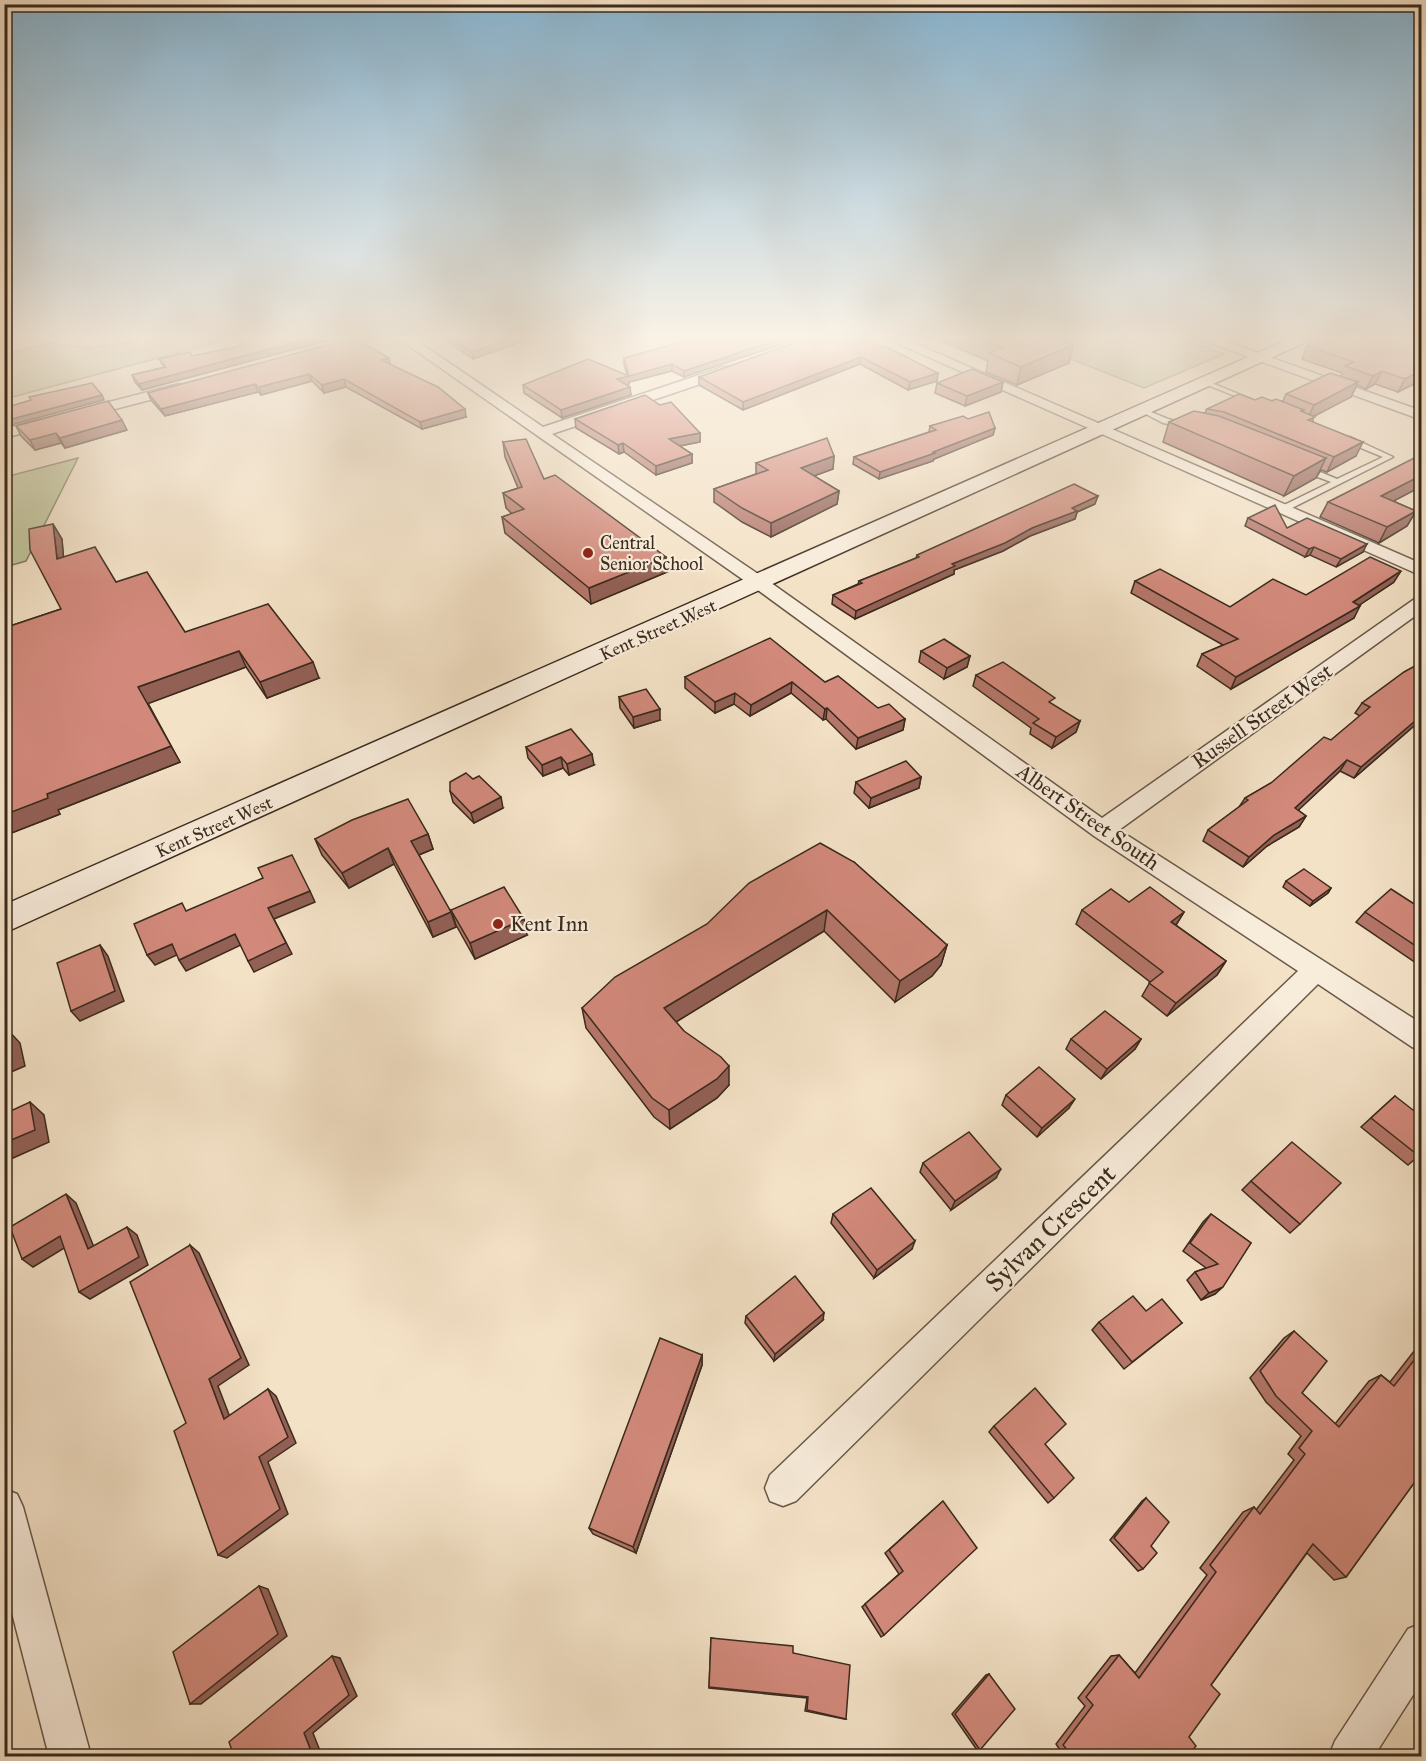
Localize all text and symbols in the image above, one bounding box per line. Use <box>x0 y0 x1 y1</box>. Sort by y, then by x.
place label: Central Senior School <box>600 532 703 575</box>
marker: Central Senior School <box>581 546 595 560</box>
street label: Kent Street West <box>596 594 720 666</box>
street label: Russell Street West <box>1187 658 1338 774</box>
street label: Albert Street South <box>1011 757 1165 876</box>
street label: Kent Street West <box>152 791 276 863</box>
place label: Kent Inn <box>510 911 588 937</box>
marker: Kent Inn <box>491 917 505 931</box>
street label: Sylvan Crescent <box>978 1158 1122 1298</box>

